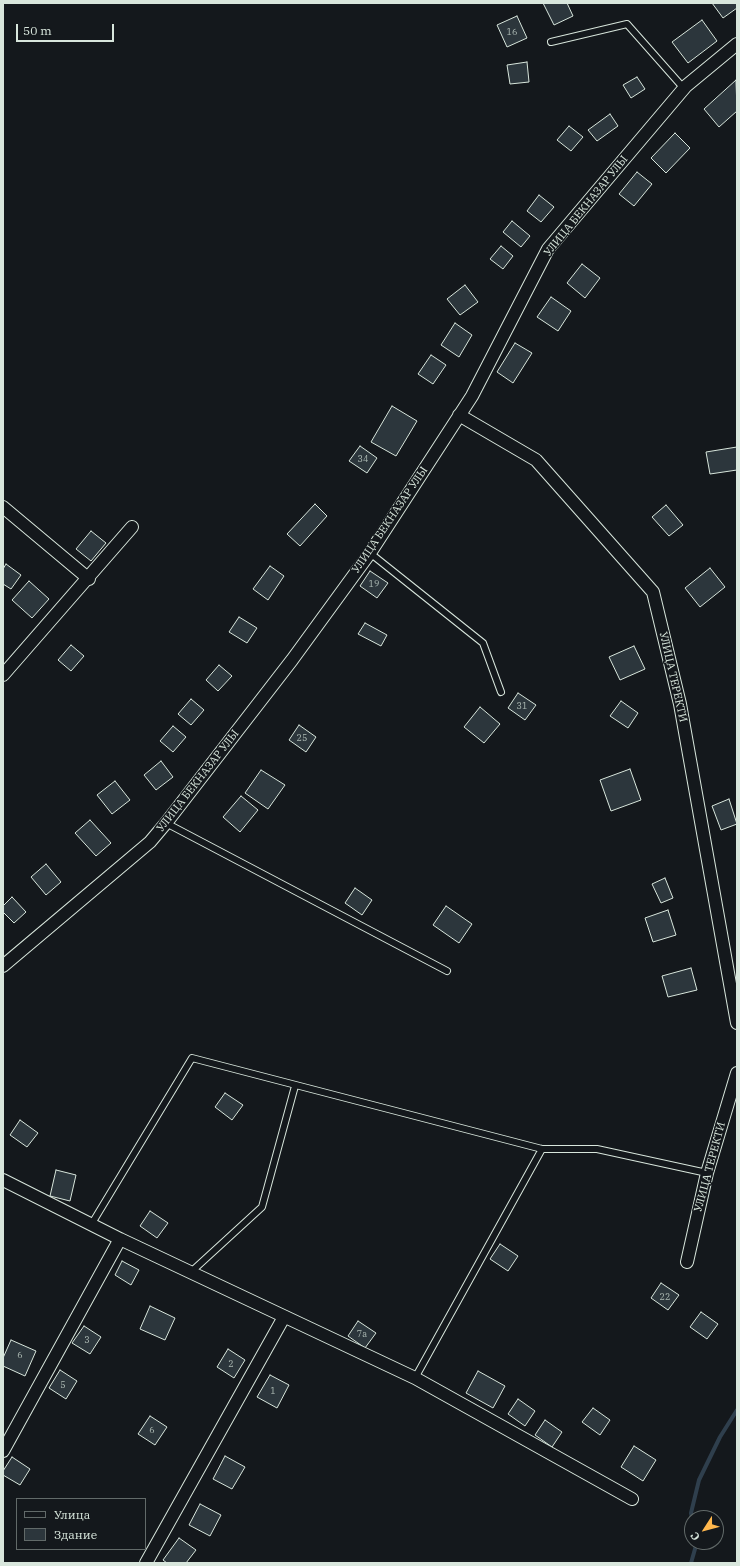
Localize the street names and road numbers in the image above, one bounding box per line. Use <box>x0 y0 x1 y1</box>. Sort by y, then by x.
street label: УЛИЦА БЕКНАЗАР УЛЫ <box>541 153 631 259</box>
street label: УЛИЦА БЕКНАЗАР УЛЫ <box>349 464 431 576</box>
street label: УЛИЦА ТЕРЕКТИ <box>656 630 690 724</box>
street label: УЛИЦА БЕКНАЗАР УЛЫ <box>154 727 242 835</box>
street label: УЛИЦА ТЕРЕКТИ <box>692 1121 728 1213</box>

